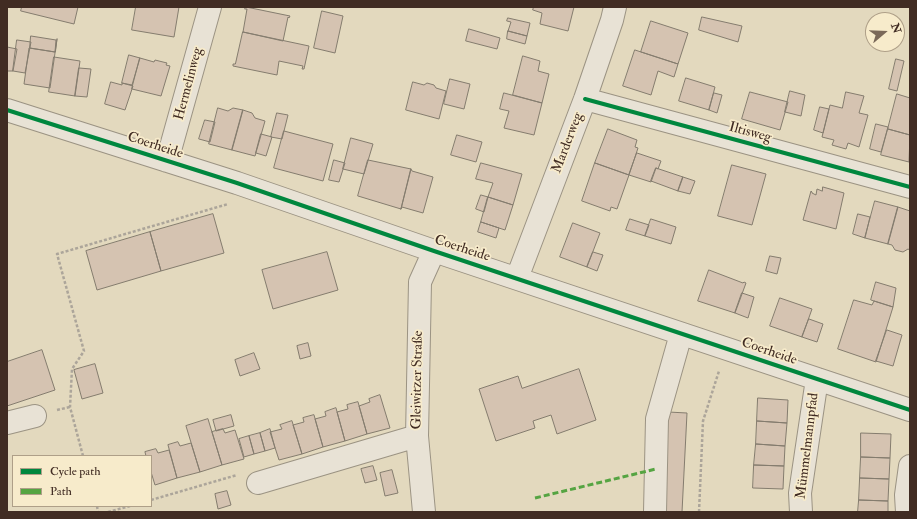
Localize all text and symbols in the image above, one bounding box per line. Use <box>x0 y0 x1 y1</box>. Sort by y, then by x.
north arrow <box>865 12 905 52</box>
text: N <box>888 21 904 35</box>
street label: Hermelinweg <box>171 46 207 122</box>
street label: Marderweg <box>549 110 587 176</box>
street label: Iltisweg <box>727 119 773 147</box>
street label: Coerheide <box>125 129 185 163</box>
street label: Coerheide <box>432 232 492 266</box>
street label: Gleiwitzer Straße <box>409 330 427 430</box>
street label: Coerheide <box>739 335 799 369</box>
street label: Mümmelmannpfad <box>793 392 823 500</box>
legend <box>12 455 152 507</box>
text: Cycle path <box>50 464 100 479</box>
text: Path <box>50 484 72 499</box>

